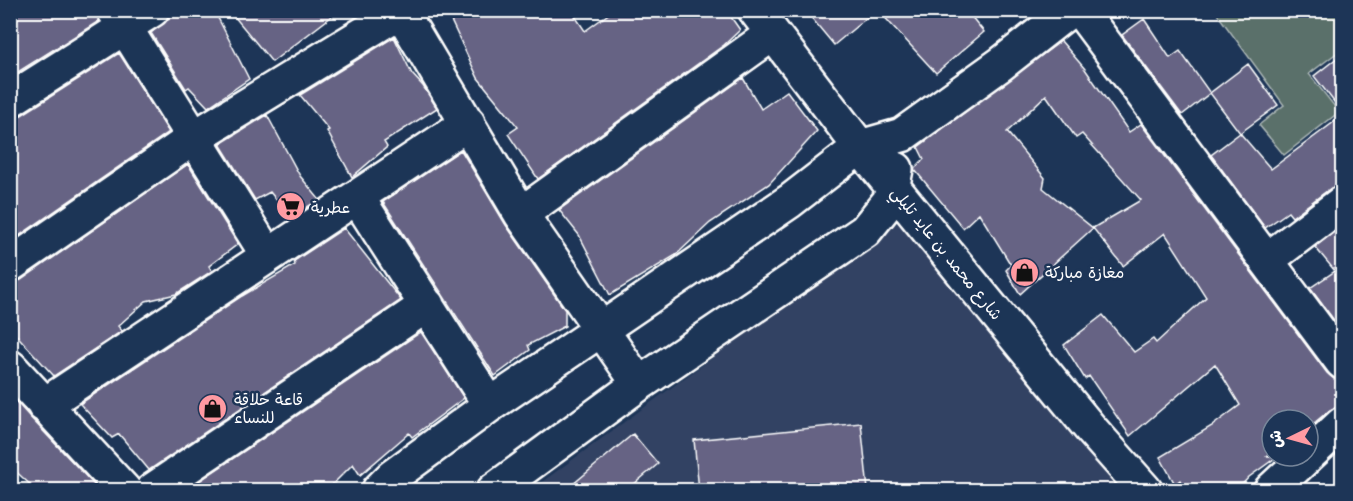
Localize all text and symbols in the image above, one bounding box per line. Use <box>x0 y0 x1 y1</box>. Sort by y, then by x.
street label: شارع محمد بن عايد تليلي <box>883 182 1008 327</box>
supermarket icon: عطرية <box>274 191 306 223</box>
place label: عطرية <box>311 196 350 217</box>
shop icon: مغازة مباركة <box>1008 256 1040 288</box>
place label: مغازة مباركة <box>1045 261 1124 282</box>
place label: قاعة حلاقة للنساء <box>234 388 303 427</box>
shop icon: قاعة حلاقة للنساء <box>197 392 229 424</box>
north arrow <box>1260 408 1320 468</box>
text: ش <box>1263 430 1286 449</box>

